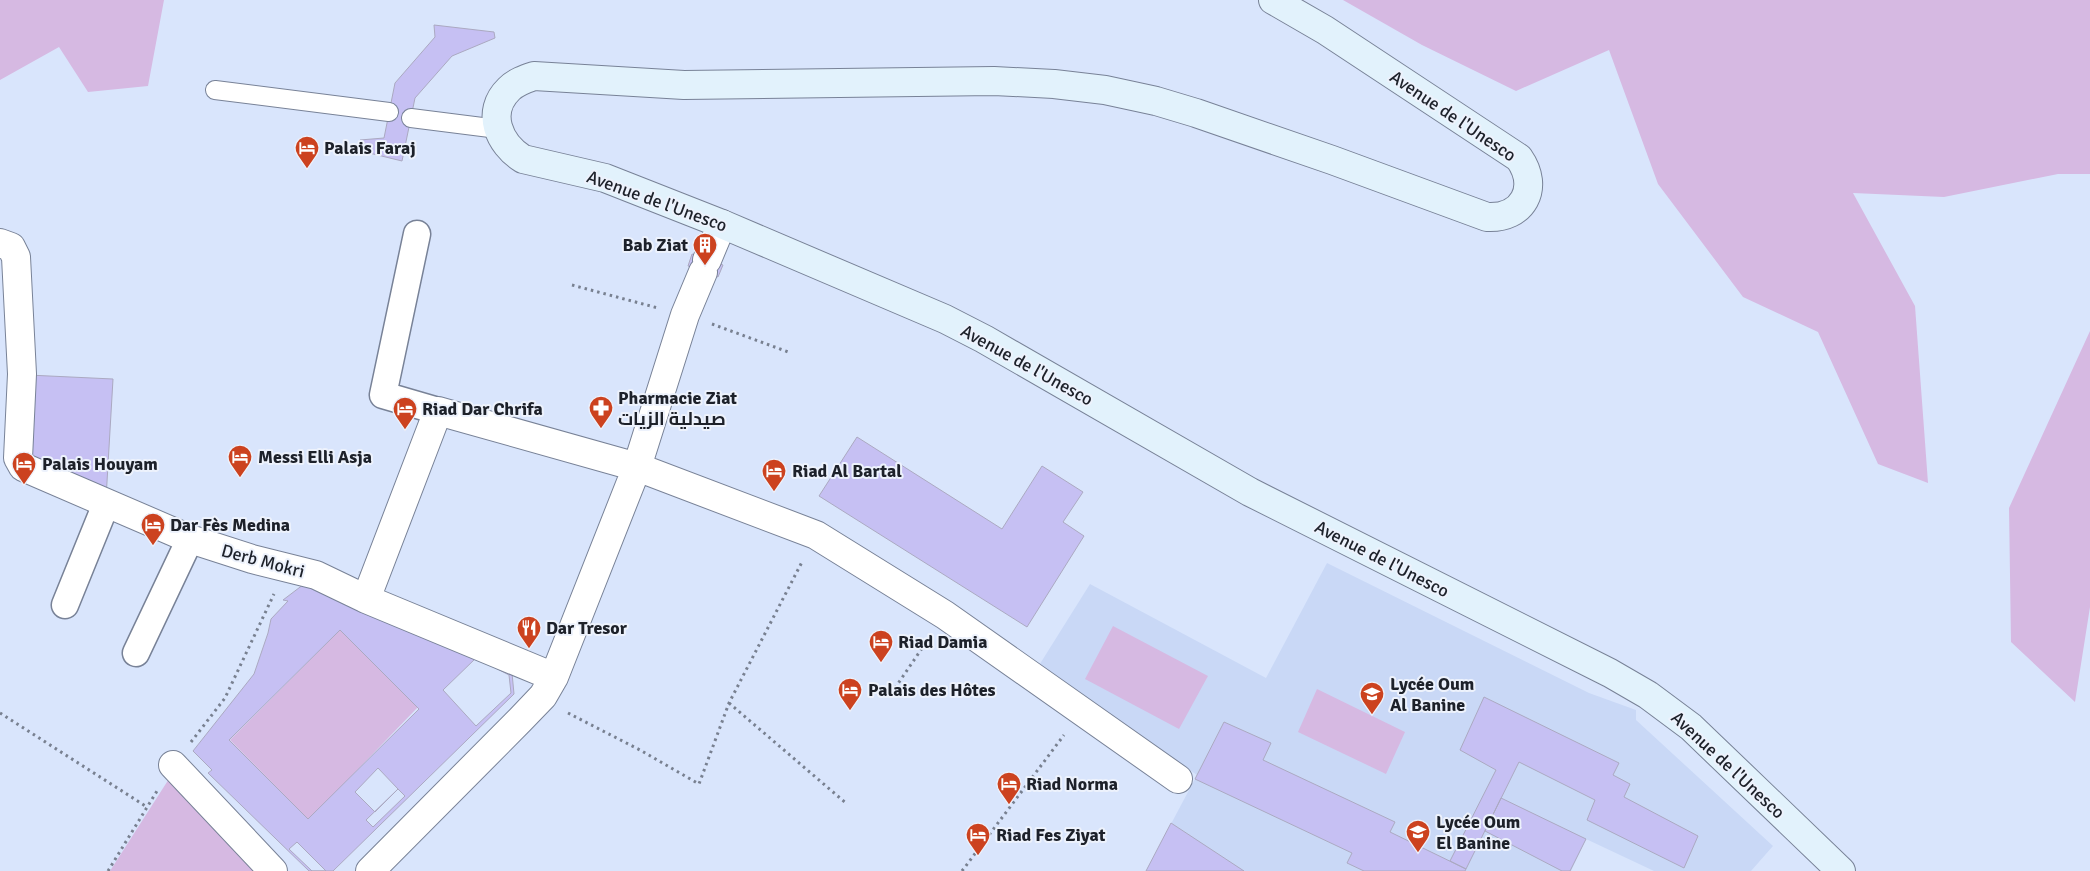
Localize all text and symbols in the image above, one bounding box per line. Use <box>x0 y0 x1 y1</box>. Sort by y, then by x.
street label: Avenue de l'Unesco <box>1386 66 1520 166</box>
hotel icon: Palais Faraj <box>294 135 320 169</box>
place label: Palais Faraj <box>324 137 416 159</box>
street label: Avenue de l'Unesco <box>584 165 730 237</box>
building icon: Bab Ziat <box>692 232 718 266</box>
place label: Bab Ziat <box>622 234 688 256</box>
street label: Avenue de l'Unesco <box>957 320 1097 410</box>
place label: Pharmacie Ziat صيدلية الزيات <box>618 387 737 430</box>
pharmacy icon: Pharmacie Ziat صيدلية الزيات <box>588 395 614 429</box>
hotel icon: Riad Dar Chrifa <box>392 396 418 430</box>
place label: Riad Dar Chrifa <box>422 398 543 420</box>
hotel icon: Messi Elli Asja <box>227 444 253 478</box>
place label: Messi Elli Asja <box>258 446 372 468</box>
hotel icon: Palais Houyam <box>11 451 37 485</box>
place label: Palais Houyam <box>42 453 158 475</box>
hotel icon: Riad Al Bartal <box>761 458 787 492</box>
place label: Riad Al Bartal <box>792 460 902 482</box>
hotel icon: Dar Fès Medina <box>140 512 166 546</box>
place label: Dar Fès Medina <box>170 514 290 536</box>
street label: Avenue de l'Unesco <box>1311 516 1453 602</box>
street label: Derb Mokri <box>219 539 307 583</box>
restaurant icon: Dar Tresor <box>516 615 542 649</box>
place label: Dar Tresor <box>546 617 628 639</box>
hotel icon: Riad Damia <box>868 629 894 663</box>
place label: Riad Damia <box>898 631 987 653</box>
place label: Lycée Oum Al Banine <box>1390 673 1474 716</box>
hotel icon: Palais des Hôtes <box>837 677 863 711</box>
place label: Palais des Hôtes <box>868 679 996 701</box>
school or university icon: Lycée Oum Al Banine <box>1359 681 1385 715</box>
street label: Avenue de l'Unesco <box>1666 707 1790 823</box>
hotel icon: Riad Norma <box>996 771 1022 805</box>
place label: Riad Norma <box>1026 773 1118 795</box>
place label: Lycée Oum El Banine <box>1436 811 1520 854</box>
school or university icon: Lycée Oum El Banine <box>1405 819 1431 853</box>
hotel icon: Riad Fes Ziyat <box>965 822 991 856</box>
place label: Riad Fes Ziyat <box>996 824 1106 846</box>

